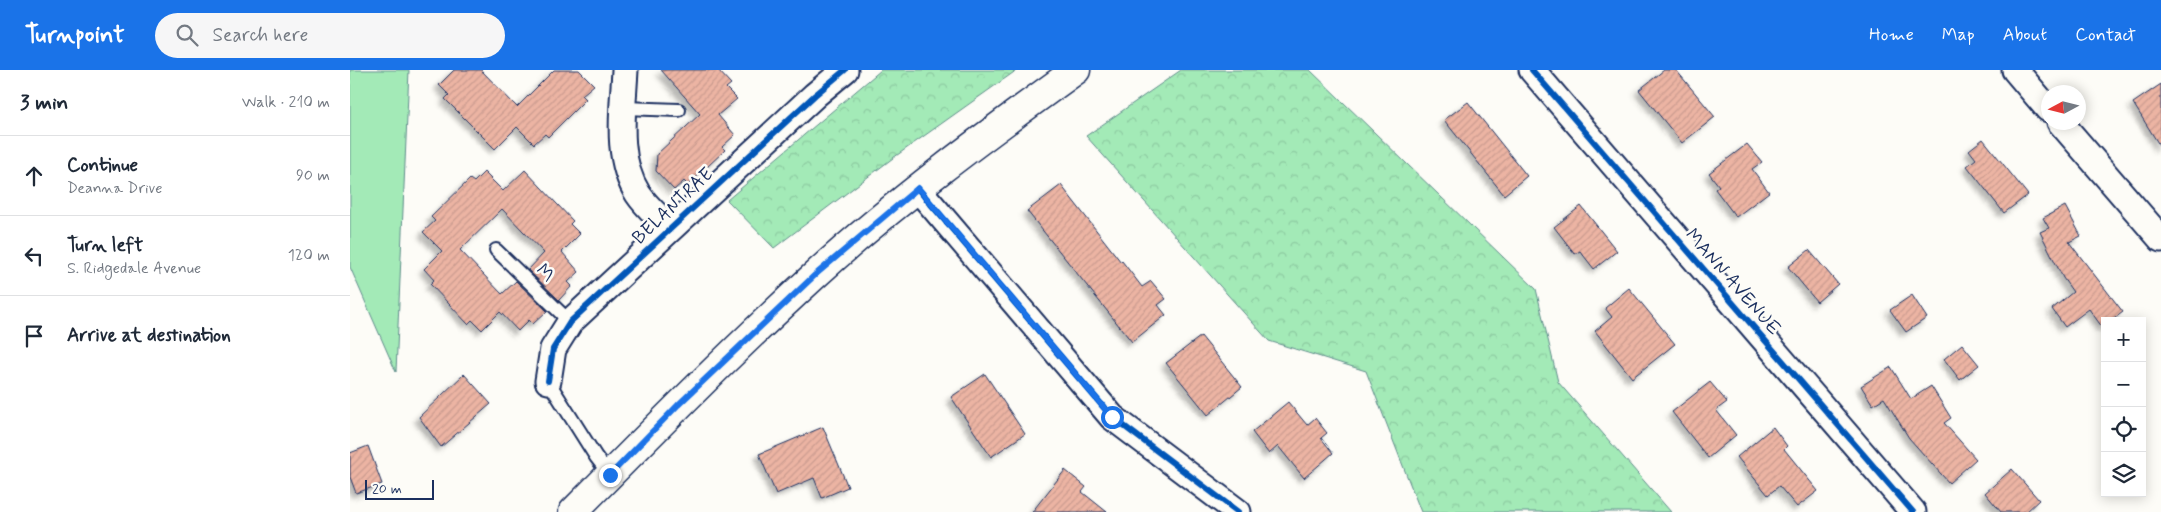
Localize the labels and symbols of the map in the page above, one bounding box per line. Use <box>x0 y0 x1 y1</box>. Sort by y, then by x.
north arrow <box>2041 85 2086 130</box>
street label: BELANTRAE <box>627 162 719 250</box>
street label: MANN AVENUE <box>1680 223 1786 341</box>
street label: M <box>530 258 560 288</box>
route start <box>1101 406 1124 429</box>
route end <box>599 464 622 487</box>
scale bar <box>365 477 434 500</box>

